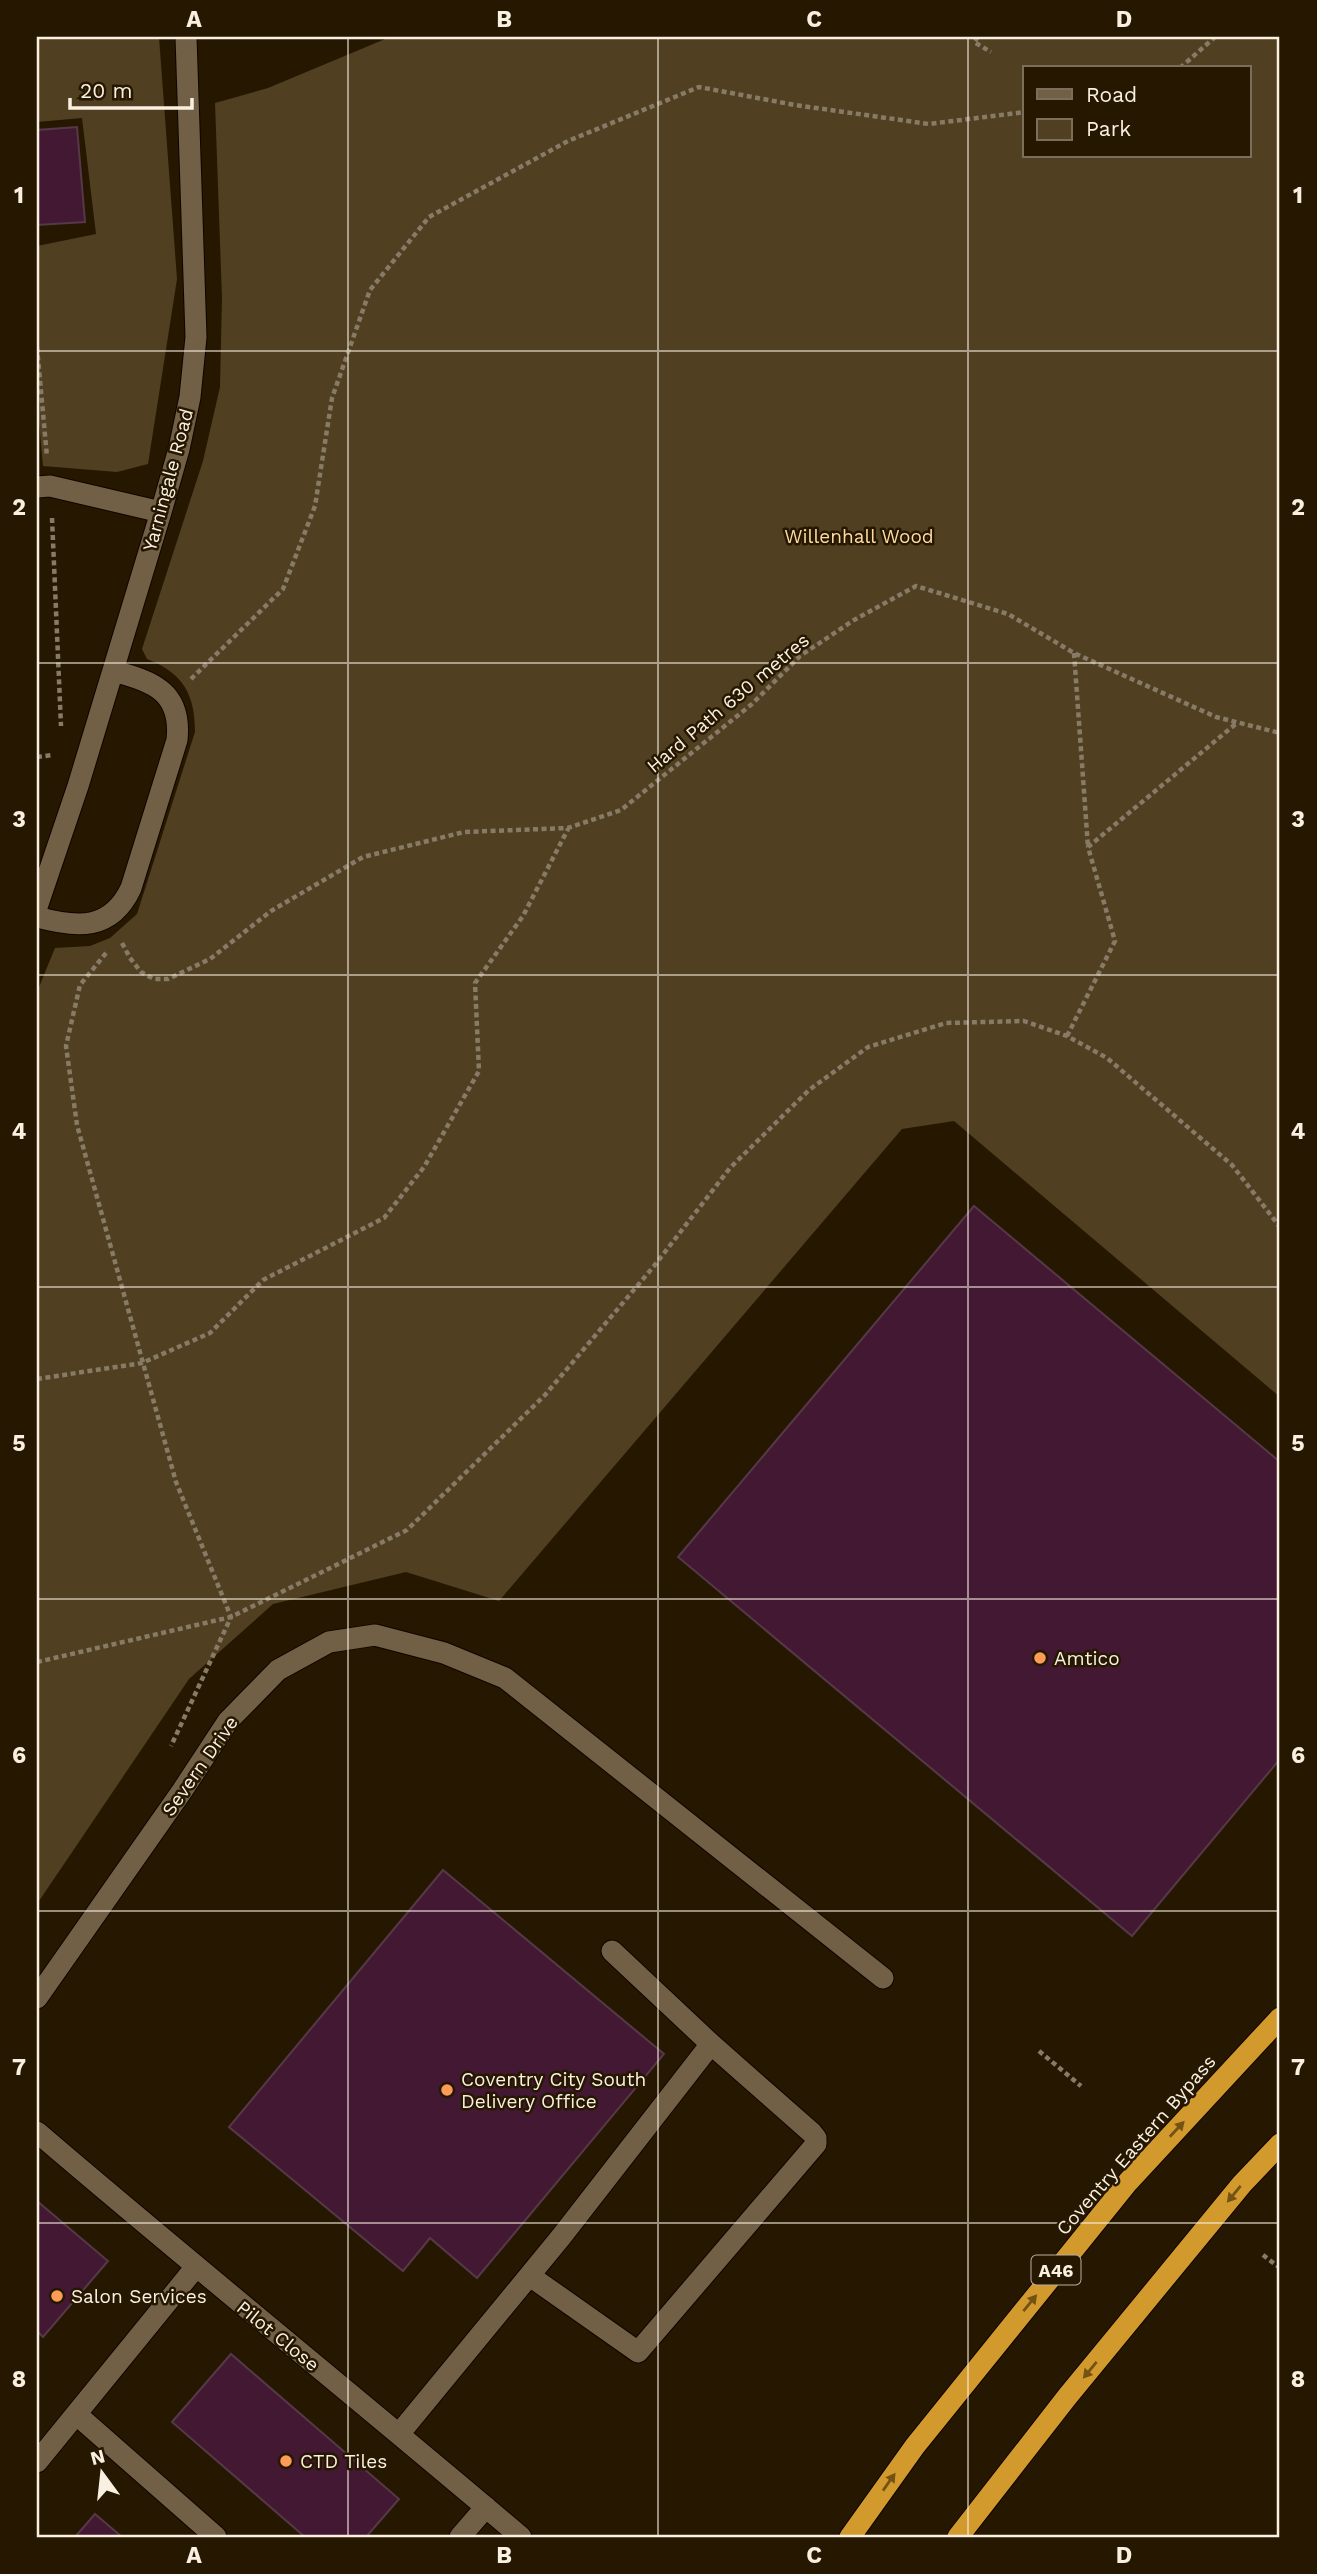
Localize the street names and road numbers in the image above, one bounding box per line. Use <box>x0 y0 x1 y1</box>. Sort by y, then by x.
street label: Yarningale Road <box>138 406 198 554</box>
street label: Hard Path 630 metres <box>642 628 814 778</box>
street label: Severn Drive <box>157 1711 243 1821</box>
street label: Coventry Eastern Bypass <box>1051 2050 1221 2240</box>
road number: A46 <box>1032 2256 1080 2284</box>
street label: Pilot Close <box>232 2296 324 2376</box>

